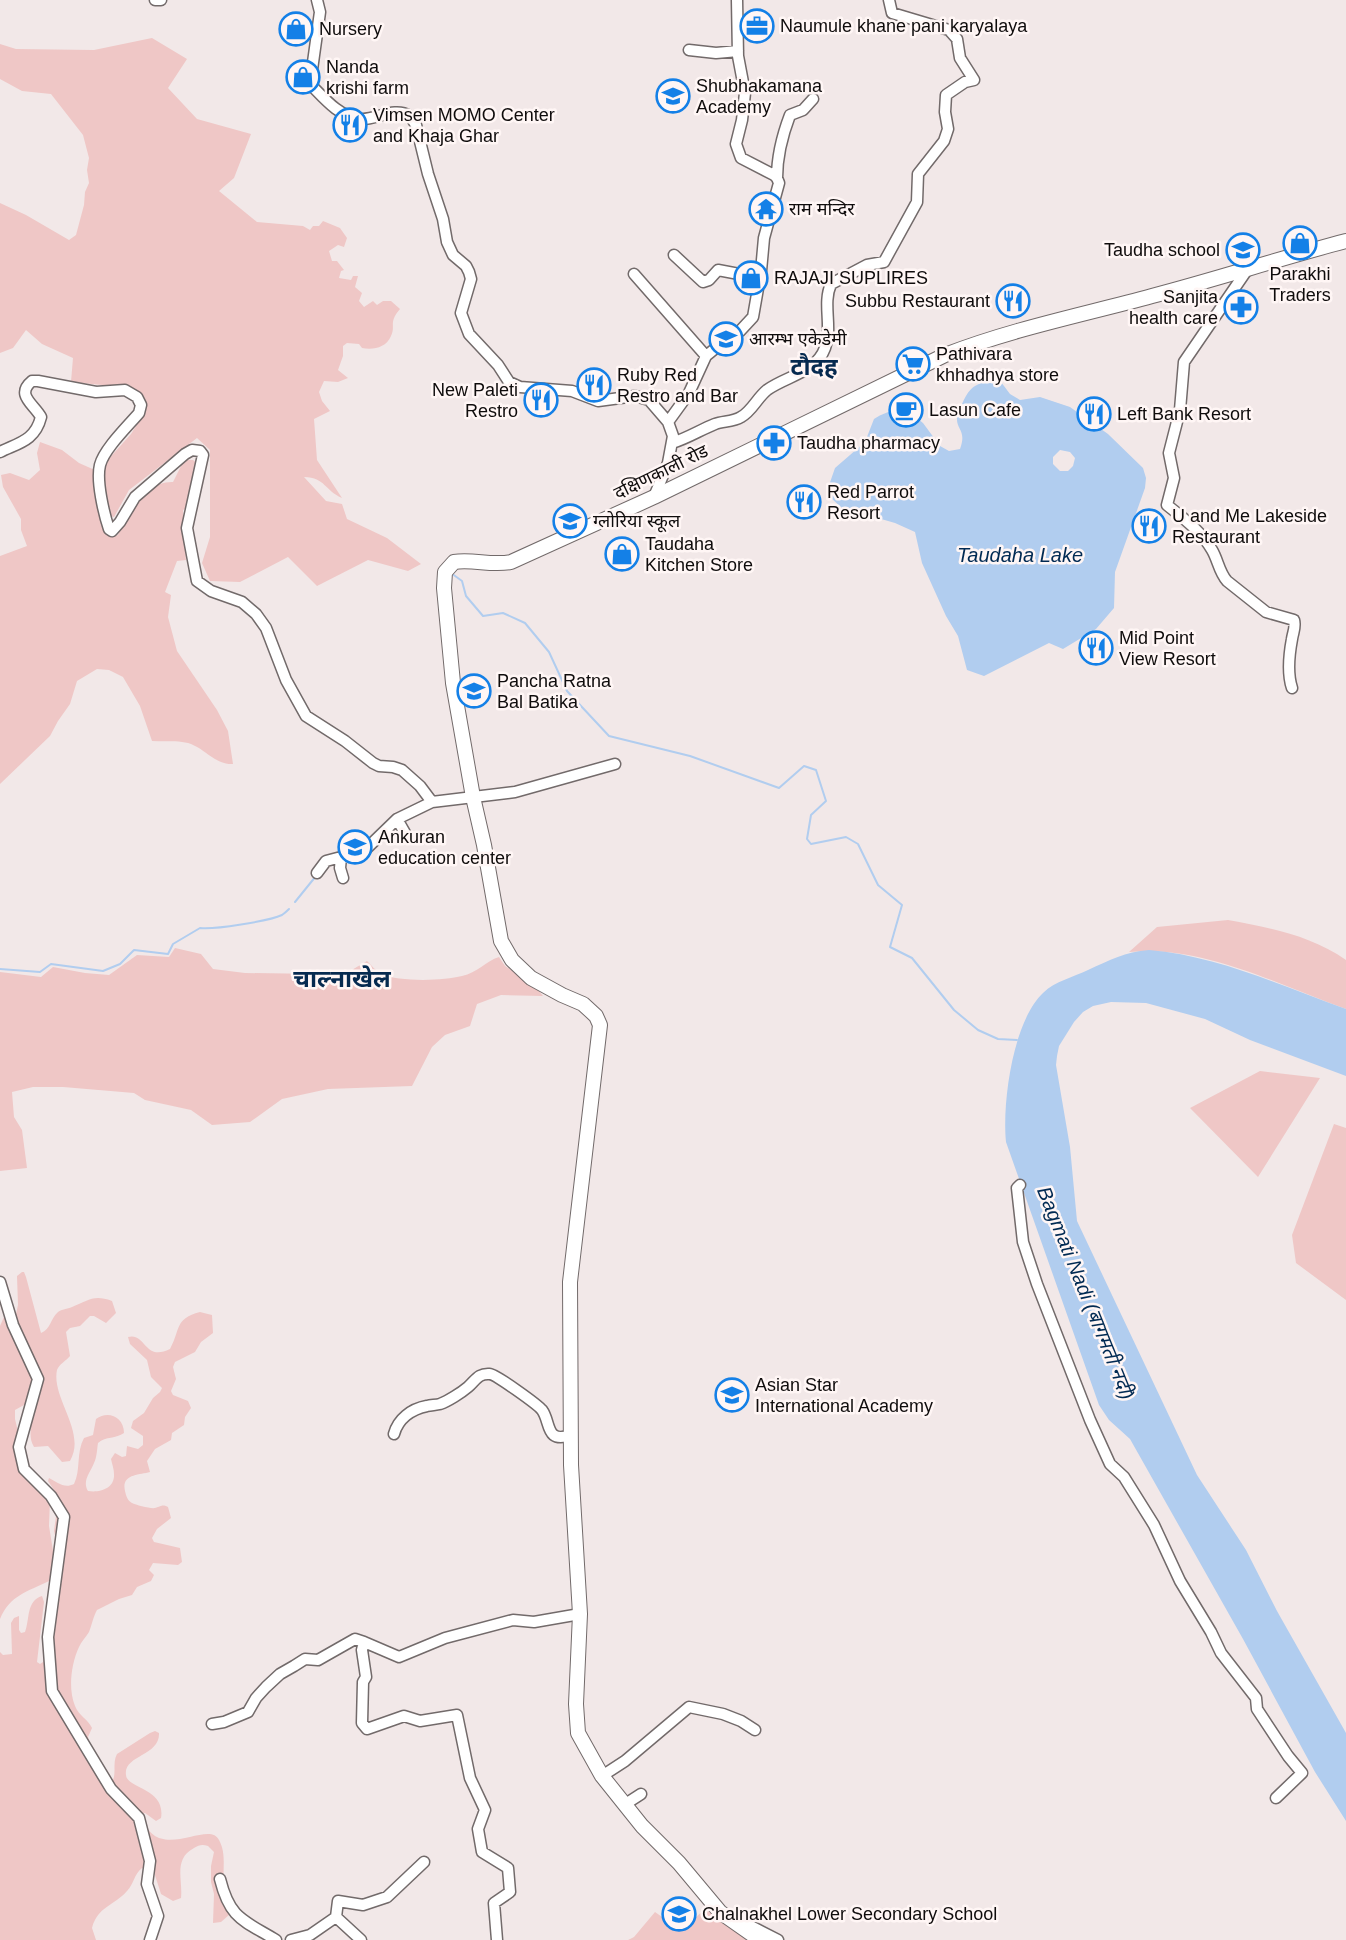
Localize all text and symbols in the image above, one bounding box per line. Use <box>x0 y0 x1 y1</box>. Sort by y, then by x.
office icon: Naumule khane pani karyalaya <box>739 8 775 44</box>
shop icon: Nursery <box>278 11 314 47</box>
place label: Naumule khane pani karyalaya <box>780 16 1028 36</box>
place label: Nursery <box>319 19 382 39</box>
place label: Nanda krishi farm <box>326 57 409 98</box>
shop icon: Nanda krishi farm <box>285 59 321 95</box>
place label: Shubhakamana Academy <box>696 76 823 117</box>
school or university icon: Shubhakamana Academy <box>655 78 691 114</box>
place label: Vimsen MOMO Center and Khaja Ghar <box>373 105 555 146</box>
restaurant icon: Vimsen MOMO Center and Khaja Ghar <box>332 107 368 143</box>
temple icon: राम मन्दिर <box>748 191 784 227</box>
place label: राम मन्दिर <box>789 199 855 219</box>
shop icon: Parakhi Traders <box>1282 225 1318 261</box>
school or university icon: Taudha school <box>1225 232 1261 268</box>
place label: Taudha school <box>1104 240 1220 260</box>
shop icon: RAJAJI SUPLIRES <box>733 260 769 296</box>
place label: Parakhi Traders <box>1269 264 1331 305</box>
place label: RAJAJI SUPLIRES <box>774 268 928 288</box>
restaurant icon: Subbu Restaurant <box>995 283 1031 319</box>
place label: Sanjita health care <box>1129 287 1219 328</box>
pharmacy icon: Sanjita health care <box>1223 289 1259 325</box>
place label: Subbu Restaurant <box>845 291 990 311</box>
school or university icon: आरम्भ एकेडेमी <box>708 321 744 357</box>
place label: आरम्भ एकेडेमी <box>749 328 847 349</box>
place label: Pathivara khhadhya store <box>936 344 1059 385</box>
supermarket icon: Pathivara khhadhya store <box>895 346 931 382</box>
district label: टौदह <box>790 353 838 380</box>
place label: Ruby Red Restro and Bar <box>617 365 738 406</box>
restaurant icon: Ruby Red Restro and Bar <box>576 367 612 403</box>
place label: New Paleti Restro <box>432 380 518 421</box>
restaurant icon: New Paleti Restro <box>523 382 559 418</box>
cafe icon: Lasun Cafe <box>888 392 924 428</box>
restaurant icon: Left Bank Resort <box>1076 396 1112 432</box>
place label: Lasun Cafe <box>929 400 1021 420</box>
place label: Left Bank Resort <box>1117 404 1251 424</box>
pharmacy icon: Taudha pharmacy <box>756 425 792 461</box>
place label: Taudha pharmacy <box>797 433 940 453</box>
street label: दक्षिणकाली रोड <box>611 440 712 503</box>
place label: Red Parrot Resort <box>827 482 914 523</box>
restaurant icon: Red Parrot Resort <box>786 484 822 520</box>
school or university icon: ग्लोरिया स्कूल <box>552 503 588 539</box>
place label: U and Me Lakeside Restaurant <box>1172 506 1327 547</box>
restaurant icon: U and Me Lakeside Restaurant <box>1131 508 1167 544</box>
place label: ग्लोरिया स्कूल <box>593 511 681 533</box>
place label: Taudaha Kitchen Store <box>645 534 753 575</box>
shop icon: Taudaha Kitchen Store <box>604 536 640 572</box>
water label: Taudaha Lake <box>957 544 1083 566</box>
place label: Mid Point View Resort <box>1119 628 1216 669</box>
restaurant icon: Mid Point View Resort <box>1078 630 1114 666</box>
place label: Pancha Ratna Bal Batika <box>497 671 612 712</box>
school or university icon: Pancha Ratna Bal Batika <box>456 673 492 709</box>
place label: Ankuran education center <box>378 827 511 868</box>
school or university icon: Ankuran education center <box>337 829 373 865</box>
district label: चाल्नाखेल <box>293 965 392 992</box>
water label: Bagmati Nadi (बागमती नदी) <box>1033 1183 1139 1403</box>
place label: Asian Star International Academy <box>755 1375 933 1416</box>
school or university icon: Asian Star International Academy <box>714 1377 750 1413</box>
school or university icon: Chalnakhel Lower Secondary School <box>661 1896 697 1932</box>
place label: Chalnakhel Lower Secondary School <box>702 1904 997 1924</box>

